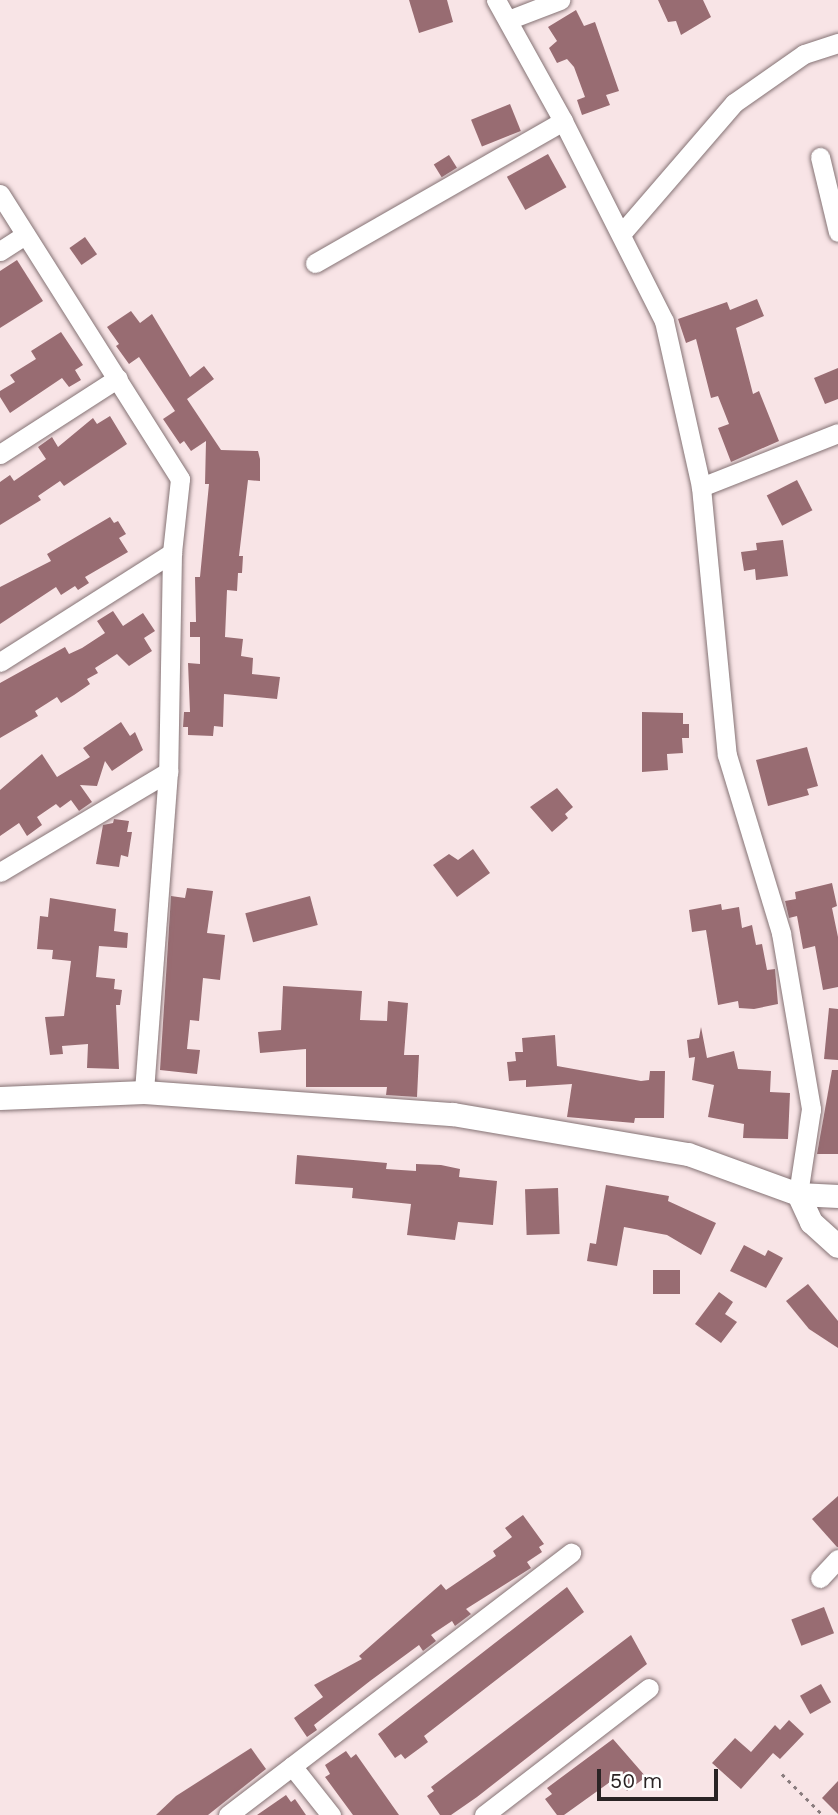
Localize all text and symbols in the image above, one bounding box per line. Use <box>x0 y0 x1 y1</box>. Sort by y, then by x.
scale bar <box>600 1756 721 1800</box>
text: 50 m <box>610 1768 662 1793</box>

